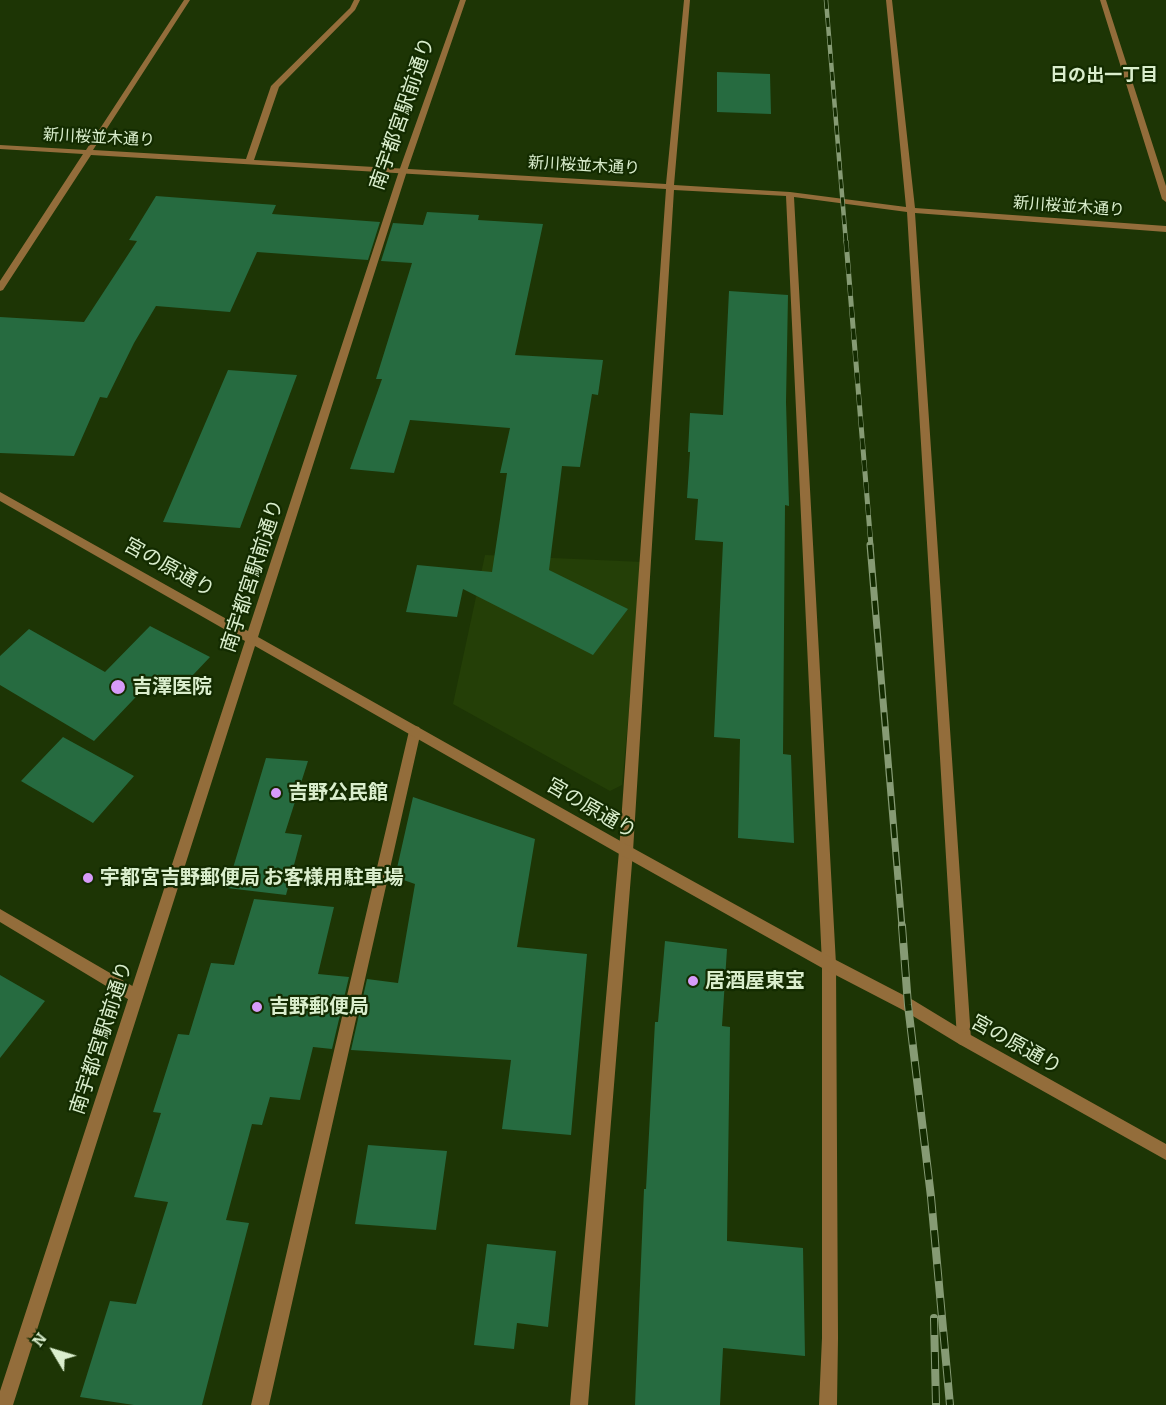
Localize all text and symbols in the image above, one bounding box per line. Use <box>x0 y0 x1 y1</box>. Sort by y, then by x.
street label: 南宇都宮駅前通り <box>366 34 440 194</box>
district label: 日の出一丁目 <box>1050 65 1158 87</box>
street label: 新川桜並木通り <box>43 125 155 151</box>
street label: 新川桜並木通り <box>528 153 640 179</box>
street label: 新川桜並木通り <box>1012 194 1126 220</box>
street label: 南宇都宮駅前通り <box>217 496 289 656</box>
street label: 宮の原通り <box>119 533 219 603</box>
place label: 吉澤医院 <box>132 675 212 699</box>
marker: 吉澤医院 <box>109 678 127 696</box>
street label: 宮の原通り <box>542 774 640 844</box>
place label: 吉野公民館 <box>288 781 388 805</box>
marker: 吉野公民館 <box>269 786 283 800</box>
place label: 宇都宮吉野郵便局 お客様用駐車場 <box>100 866 404 890</box>
marker: 宇都宮吉野郵便局 お客様用駐車場 <box>81 871 95 885</box>
street label: 南宇都宮駅前通り <box>66 958 138 1118</box>
place label: 居酒屋東宝 <box>705 969 805 993</box>
marker: 居酒屋東宝 <box>686 974 700 988</box>
place label: 吉野郵便局 <box>269 995 369 1019</box>
marker: 吉野郵便局 <box>250 1000 264 1014</box>
street label: 宮の原通り <box>966 1010 1066 1080</box>
north arrow <box>24 1321 84 1381</box>
text: N <box>28 1329 51 1350</box>

